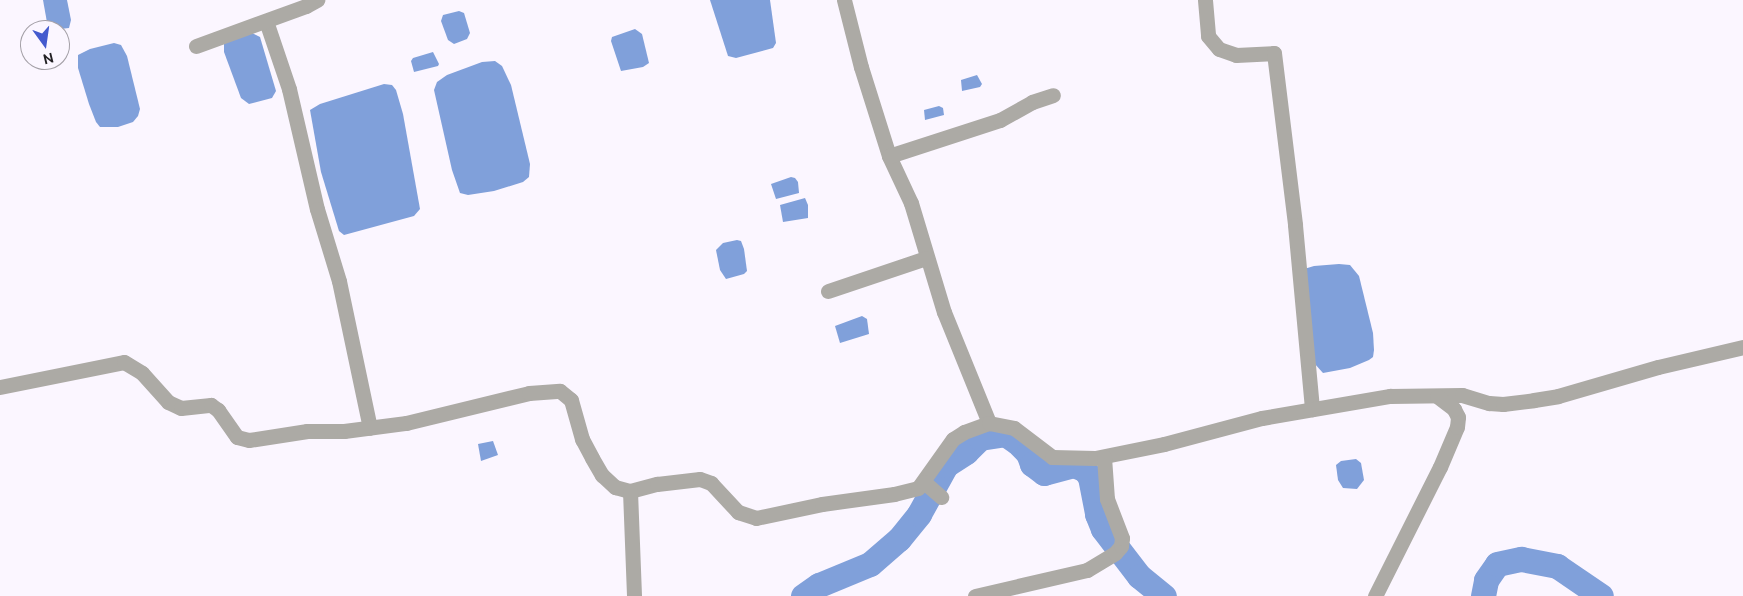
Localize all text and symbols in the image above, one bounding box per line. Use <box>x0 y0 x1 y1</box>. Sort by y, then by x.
north arrow <box>20 20 70 70</box>
text: N <box>41 50 55 68</box>

